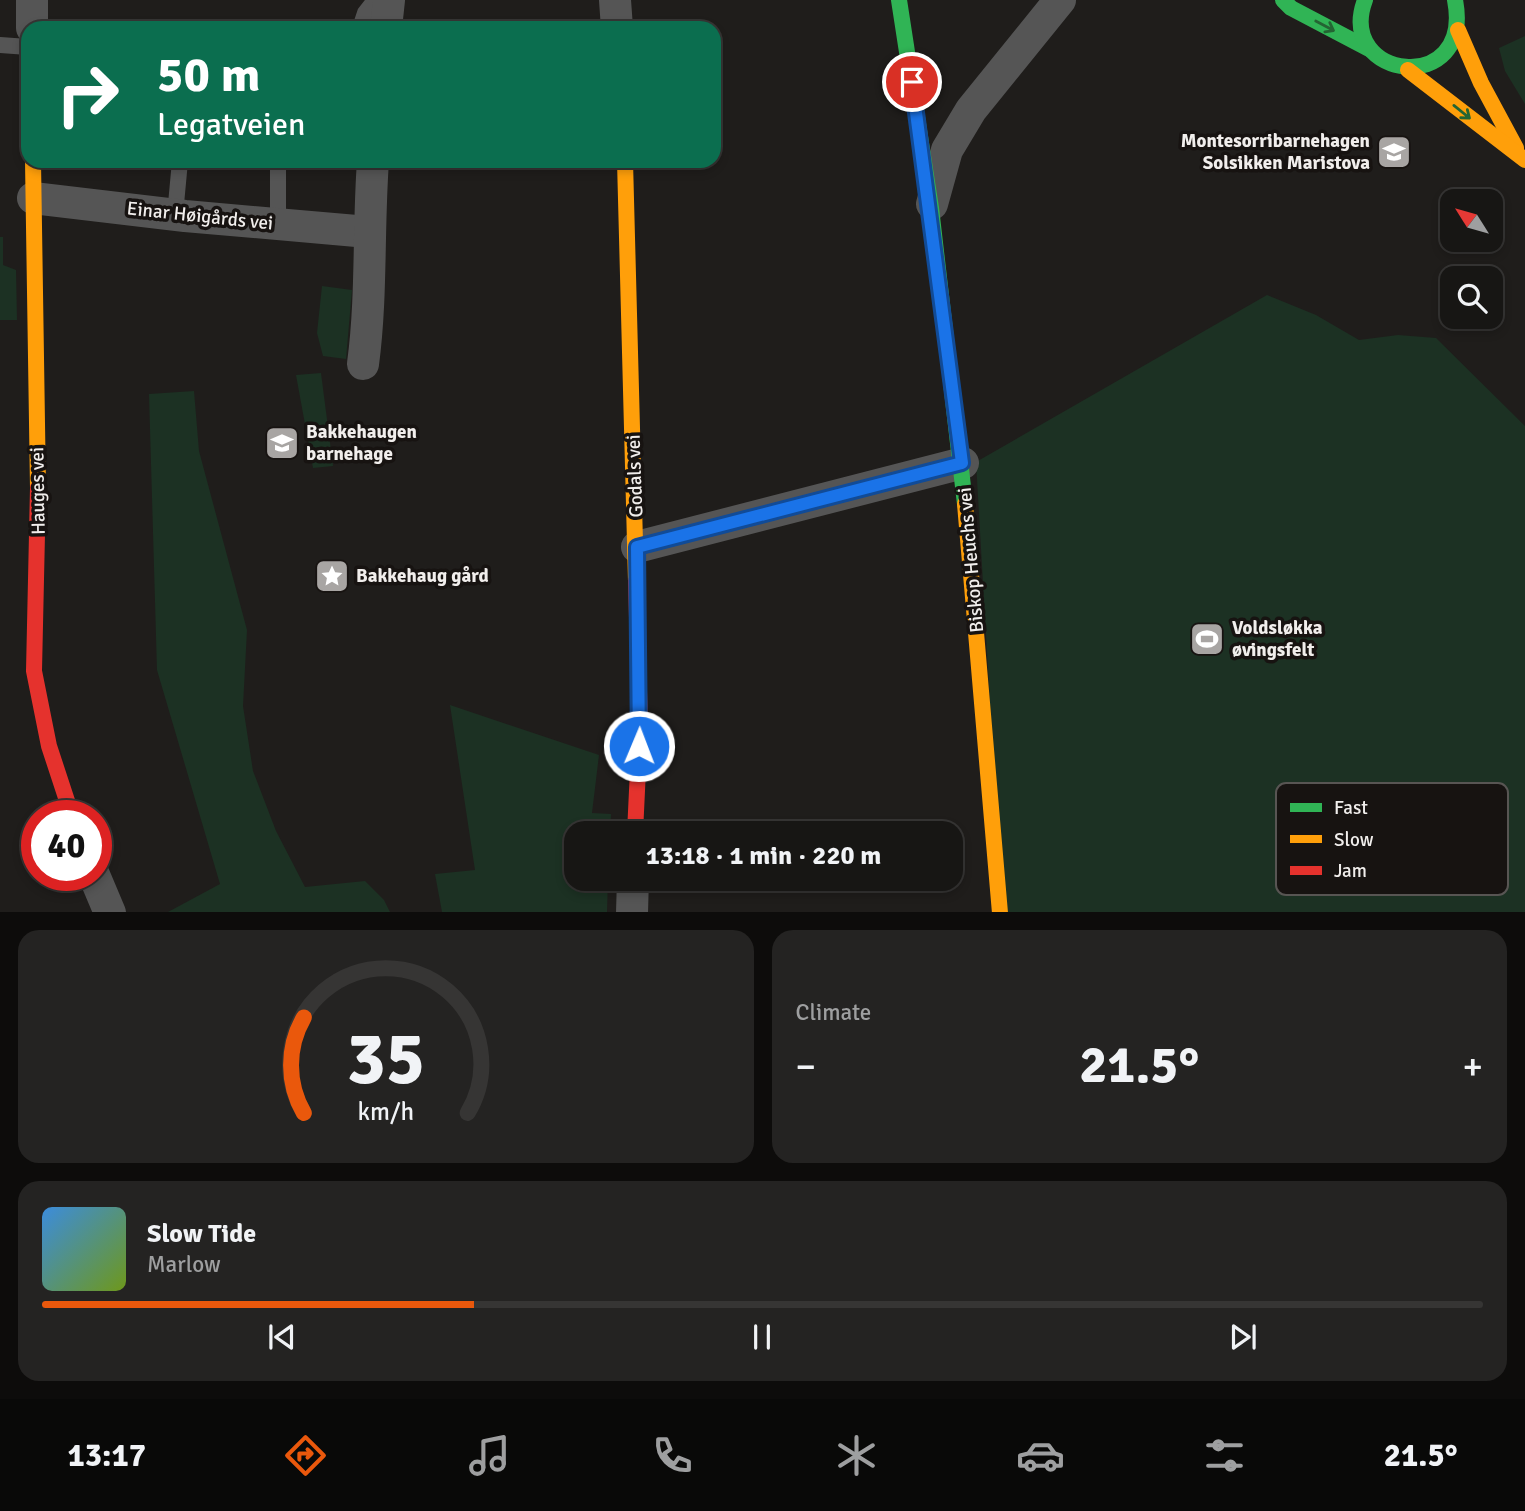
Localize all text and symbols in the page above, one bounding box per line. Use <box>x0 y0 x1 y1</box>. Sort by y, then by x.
one-way arrow <box>1314 20 1335 33</box>
text: 50 m <box>157 45 260 105</box>
icon: right <box>42 49 133 140</box>
pin <box>882 52 942 112</box>
icon: arrive <box>893 63 931 101</box>
one-way arrow <box>1453 104 1471 120</box>
text: Legatveien <box>157 105 305 144</box>
place label: Montesorribarnehagen Solsikken Maristova <box>1181 129 1370 175</box>
school or university icon: Montesorribarnehagen Solsikken Maristova <box>1375 133 1413 171</box>
north arrow <box>1440 189 1503 252</box>
map controls <box>1440 189 1503 329</box>
street label: Einar Høigårds vei <box>126 196 274 236</box>
button: search <box>1440 266 1503 329</box>
place label: Bakkehaugen barnehage <box>306 420 417 466</box>
school or university icon: Bakkehaugen barnehage <box>263 424 301 462</box>
street label: Godals vei <box>622 434 648 518</box>
street label: Hauges vei <box>25 447 51 535</box>
street label: Biskop Heuchs vei <box>953 486 989 634</box>
place icon: Bakkehaug gård <box>313 557 351 595</box>
place label: Bakkehaug gård <box>356 564 489 588</box>
place label: Voldsløkka øvingsfelt <box>1232 616 1323 662</box>
sports icon: Voldsløkka øvingsfelt <box>1188 620 1226 658</box>
position arrow <box>602 709 676 783</box>
legend <box>1276 783 1508 895</box>
text: Fast <box>1334 796 1368 820</box>
speed limit sign: 40 <box>21 800 112 891</box>
text: Slow <box>1334 828 1374 852</box>
text: 13:18 · 1 min · 220 m <box>646 840 881 872</box>
text: Jam <box>1334 859 1367 883</box>
text: Climate <box>796 998 871 1027</box>
text: 35 <box>346 1015 425 1104</box>
text: 21.5° <box>1079 1033 1199 1097</box>
text: − <box>796 1043 816 1090</box>
text: + <box>1462 1043 1483 1090</box>
text: km/h <box>357 1095 414 1126</box>
text: Slow Tide <box>147 1218 256 1250</box>
text: Marlow <box>147 1250 221 1279</box>
icon: previous <box>263 1318 301 1356</box>
icon: pause <box>743 1318 781 1356</box>
icon: next <box>1224 1318 1262 1356</box>
icon: directions <box>281 1431 330 1480</box>
icon: music <box>465 1431 514 1480</box>
icon: phone <box>648 1431 697 1480</box>
icon: climate <box>832 1431 881 1480</box>
icon: car <box>1016 1431 1065 1480</box>
icon: filters <box>1200 1431 1249 1480</box>
text: 13:17 <box>67 1436 146 1475</box>
text: 21.5° <box>1384 1436 1458 1475</box>

